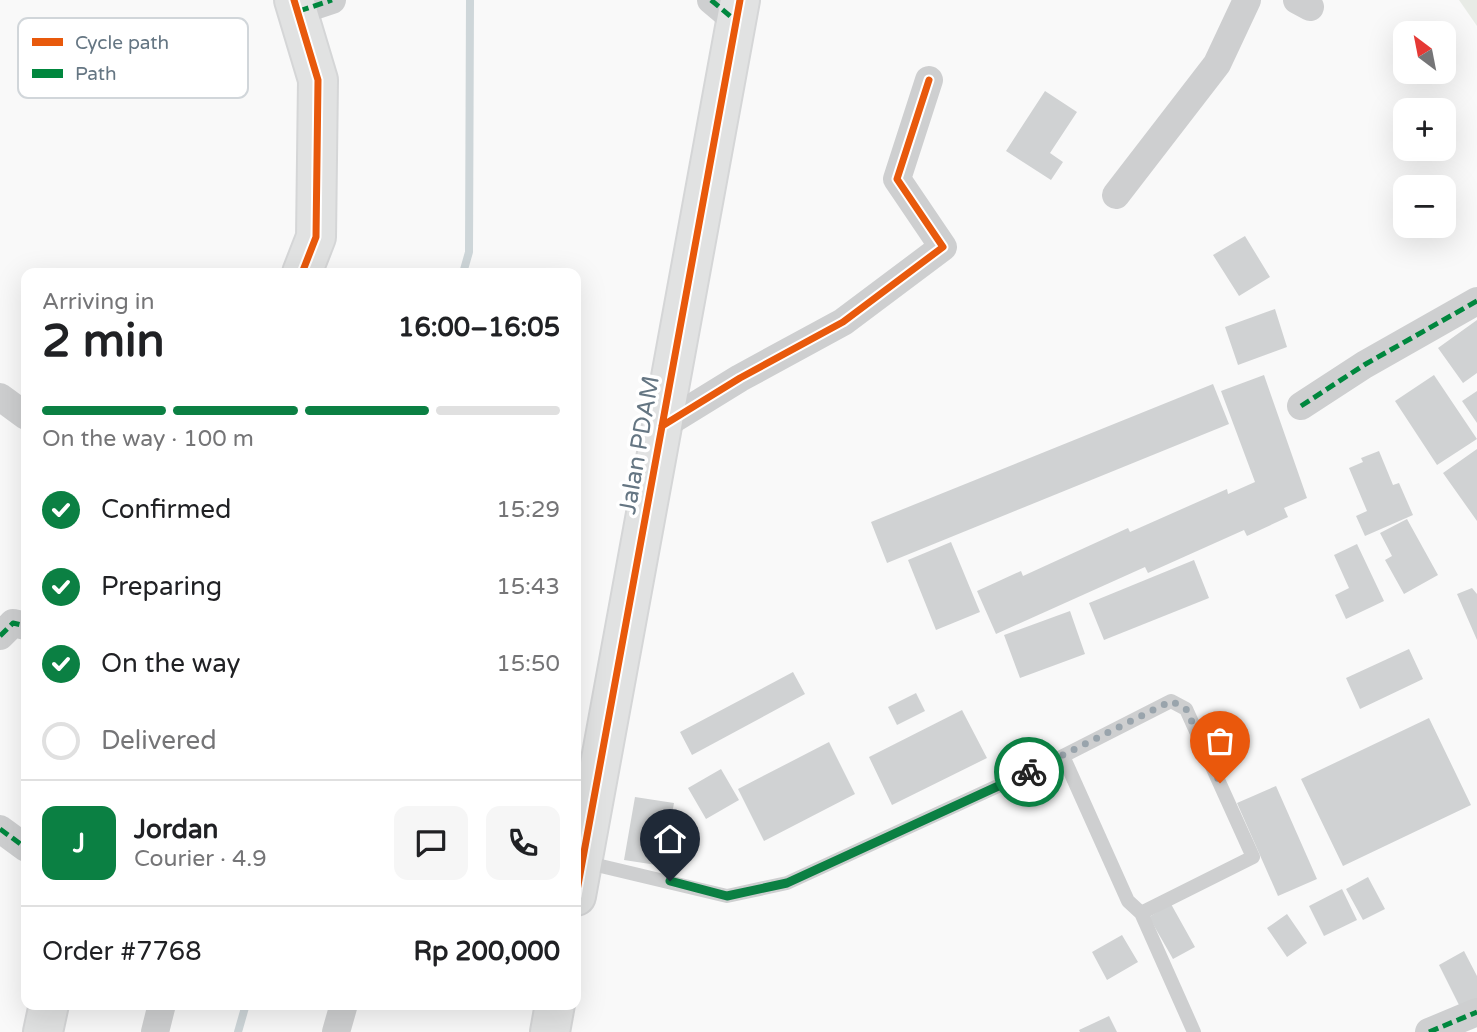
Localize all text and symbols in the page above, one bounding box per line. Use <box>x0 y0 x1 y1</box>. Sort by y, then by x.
legend <box>18 18 248 98</box>
north arrow <box>1393 21 1456 84</box>
map controls <box>1393 21 1456 238</box>
text: Cycle path <box>75 32 169 54</box>
text: Path <box>75 63 117 85</box>
button: + <box>1393 98 1456 161</box>
button: − <box>1393 175 1456 238</box>
text: Arriving in <box>42 288 155 316</box>
text: 16:00–16:05 <box>398 312 560 343</box>
text: 2 min <box>42 314 165 369</box>
street label: Jalan PDAM <box>613 374 666 516</box>
text: On the way · 100 m <box>42 425 254 453</box>
icon: check <box>42 491 80 529</box>
text: Confirmed <box>101 494 231 525</box>
text: 15:29 <box>496 496 560 524</box>
icon: check <box>42 568 80 606</box>
text: Preparing <box>101 571 222 602</box>
text: 15:43 <box>496 573 560 601</box>
icon: check <box>42 645 80 683</box>
text: On the way <box>101 648 241 679</box>
text: 15:50 <box>496 650 560 678</box>
pin <box>1190 711 1250 783</box>
icon: bag <box>1201 722 1239 760</box>
text: Delivered <box>101 725 217 756</box>
courier <box>994 737 1064 807</box>
icon: bike <box>1010 753 1048 791</box>
button: chat <box>394 806 468 880</box>
button: phone <box>486 806 560 880</box>
pin <box>640 809 700 881</box>
text: Jordan <box>134 814 218 845</box>
icon: home <box>651 820 689 858</box>
text: J <box>73 828 85 859</box>
text: Courier · 4.9 <box>134 845 267 873</box>
text: Order #7768 <box>42 936 202 967</box>
text: Rp 200,000 <box>414 936 560 967</box>

